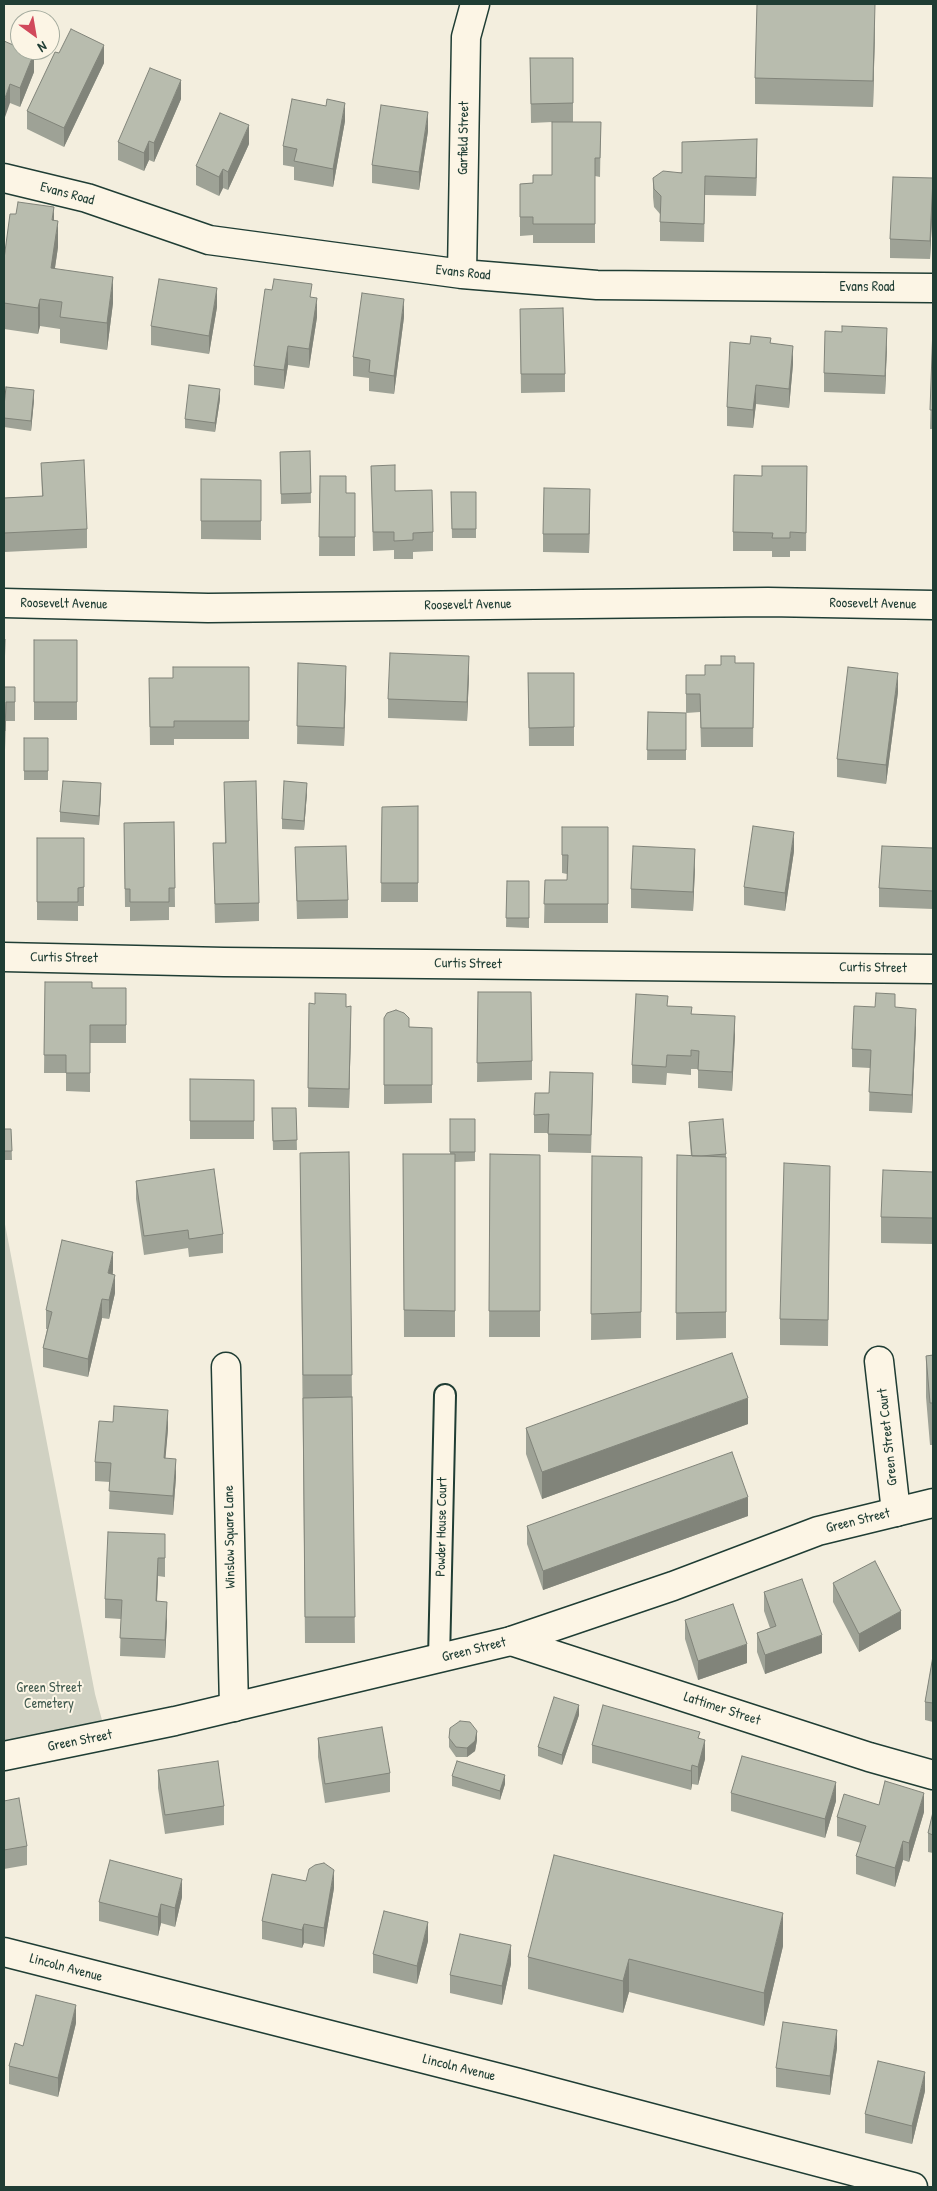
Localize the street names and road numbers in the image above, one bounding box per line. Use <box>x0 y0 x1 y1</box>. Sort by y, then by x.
street label: Garfield Street <box>455 101 473 175</box>
street label: Evans Road <box>38 179 96 209</box>
street label: Evans Road <box>435 262 491 284</box>
street label: Evans Road <box>839 279 895 295</box>
street label: Roosevelt Avenue <box>20 595 108 613</box>
street label: Roosevelt Avenue <box>829 595 917 613</box>
street label: Roosevelt Avenue <box>424 596 512 614</box>
street label: Curtis Street <box>30 949 98 967</box>
street label: Curtis Street <box>434 955 502 973</box>
street label: Curtis Street <box>839 959 907 977</box>
street label: Green Street Court <box>875 1388 901 1486</box>
street label: Powder House Court <box>433 1477 451 1577</box>
street label: Winslow Square Lane <box>221 1485 239 1589</box>
street label: Green Street <box>824 1505 892 1537</box>
street label: Green Street <box>440 1634 508 1666</box>
street label: Lattimer Street <box>681 1689 763 1729</box>
street label: Green Street <box>46 1727 114 1755</box>
street label: Lincoln Avenue <box>28 1950 104 1986</box>
street label: Lincoln Avenue <box>421 2051 497 2085</box>

